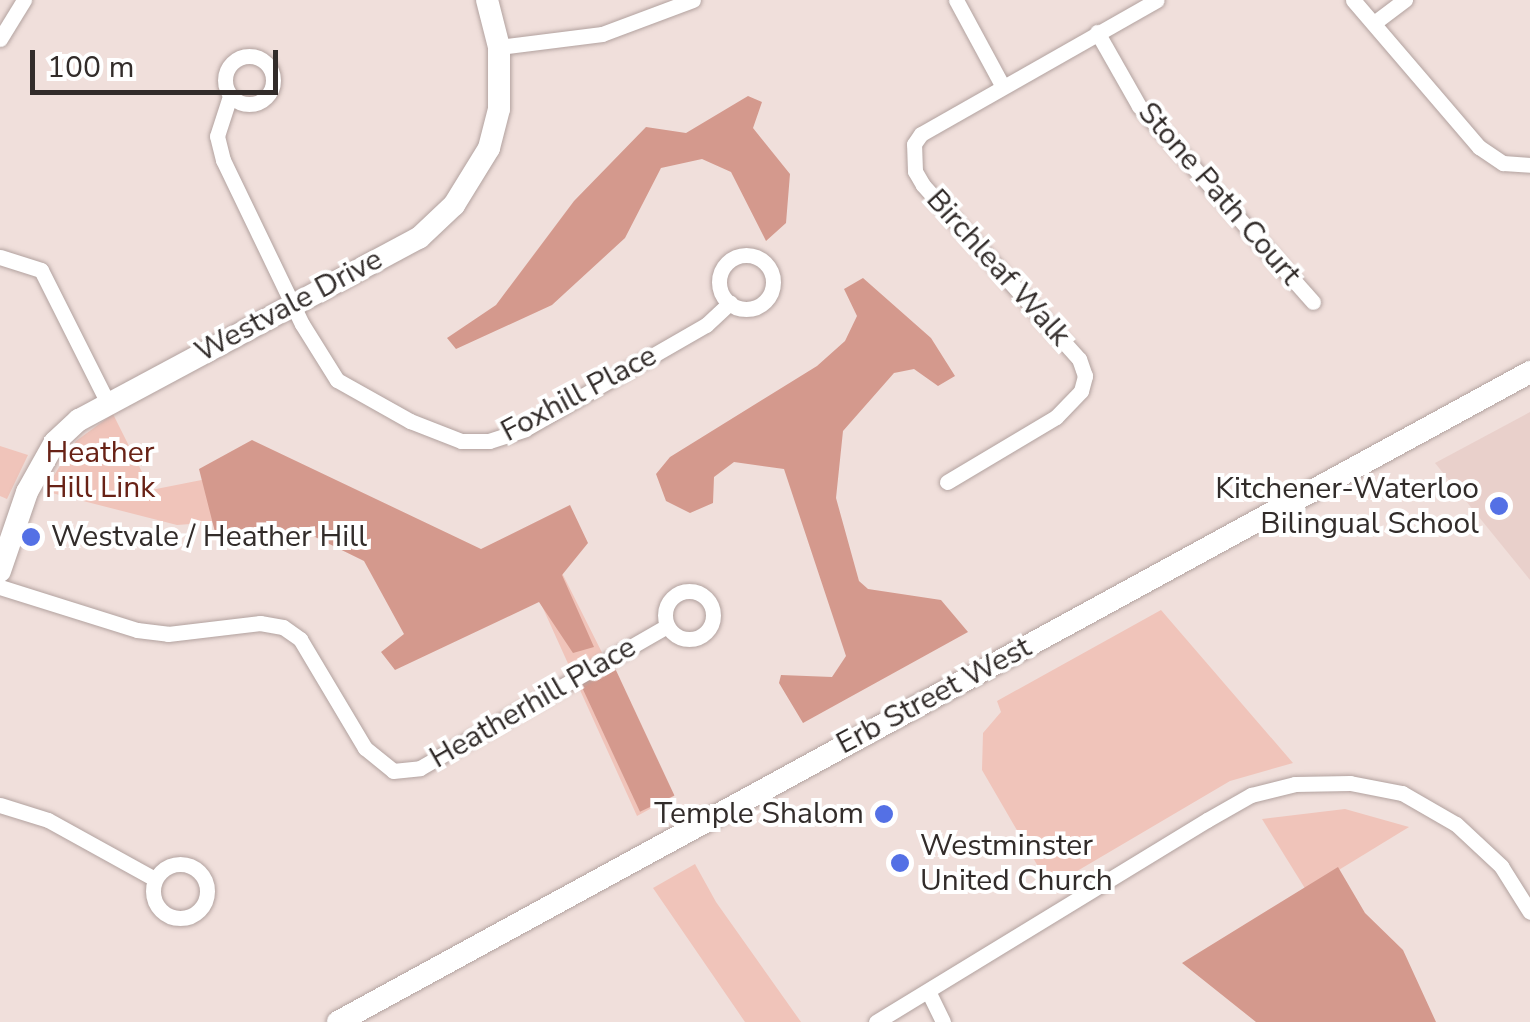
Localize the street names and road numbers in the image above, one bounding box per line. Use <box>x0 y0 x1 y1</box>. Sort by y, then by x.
street label: Stone Path Court <box>1130 95 1308 293</box>
street label: Birchleaf Walk <box>918 182 1078 354</box>
street label: Westvale Drive <box>189 242 389 370</box>
street label: Foxhill Place <box>495 338 663 450</box>
street label: Heatherhill Place <box>424 629 642 777</box>
street label: Erb Street West <box>831 630 1037 762</box>

